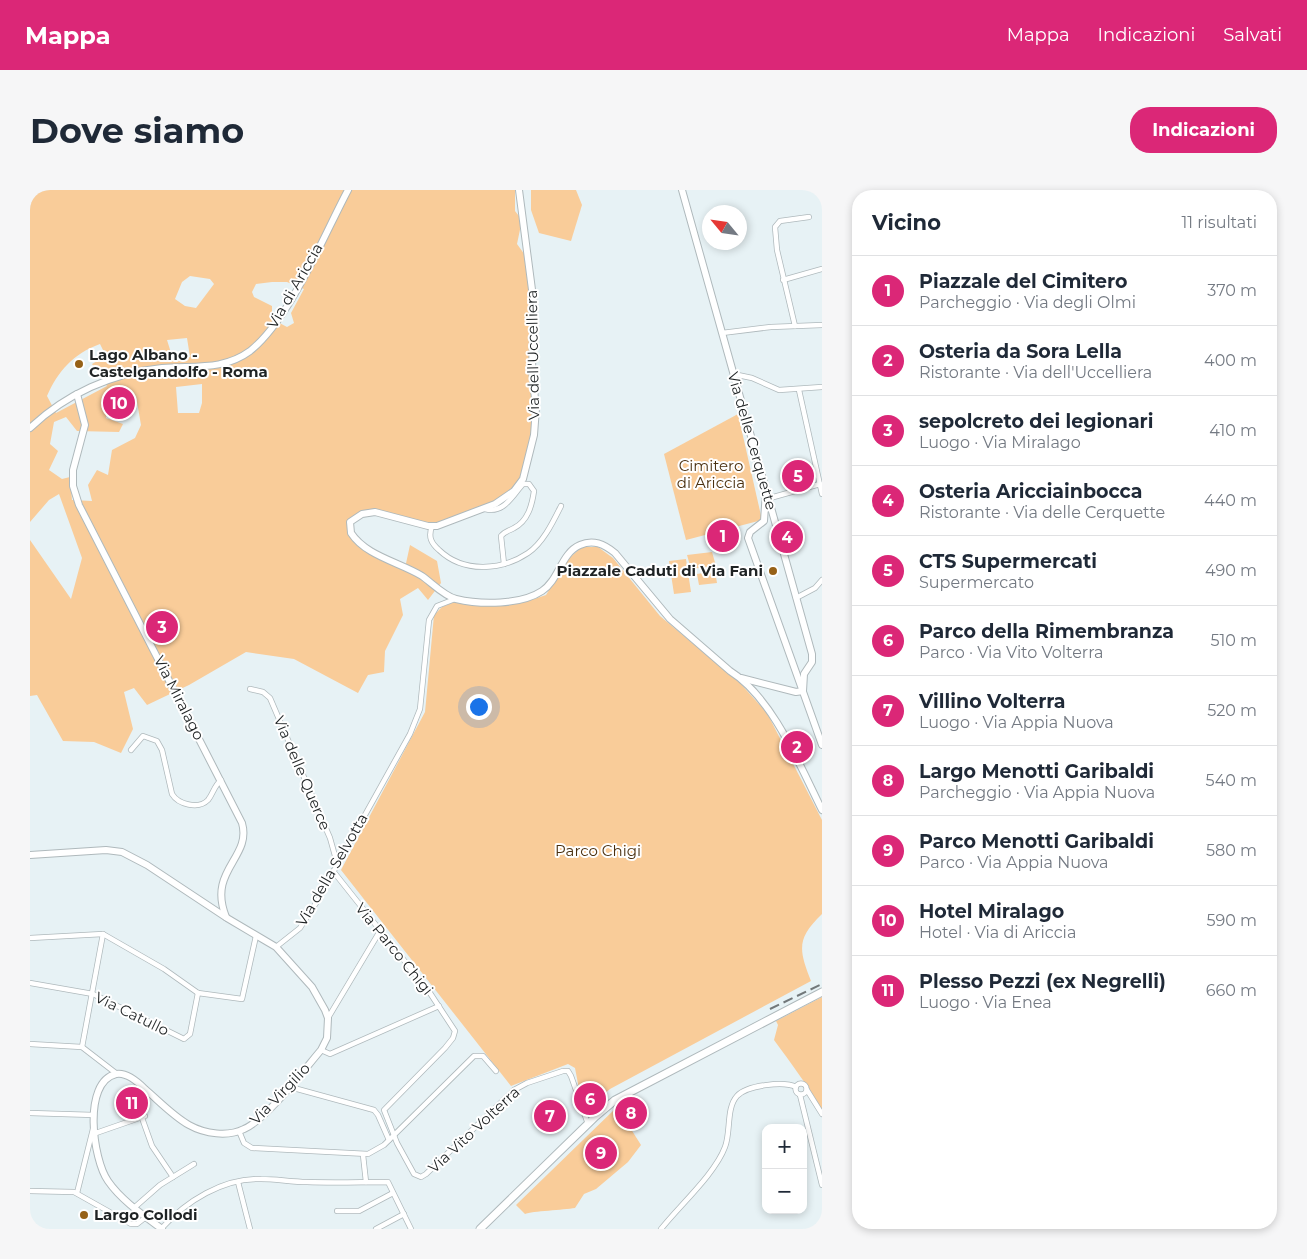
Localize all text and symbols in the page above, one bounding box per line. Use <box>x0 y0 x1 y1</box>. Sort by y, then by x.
text: Mappa <box>25 21 110 50</box>
text: Mappa <box>1007 24 1070 46</box>
text: Indicazioni <box>1098 24 1195 46</box>
text: Salvati <box>1223 24 1282 46</box>
button: Indicazioni <box>1130 107 1277 153</box>
text: Dove siamo <box>30 109 244 152</box>
north arrow <box>702 205 747 250</box>
text: Vicino <box>872 210 941 235</box>
text: 11 risultati <box>1182 213 1257 232</box>
street label: Via di Ariccia <box>262 240 327 332</box>
text: Piazzale del Cimitero <box>919 270 1128 293</box>
text: 1 <box>885 281 891 300</box>
text: 370 m <box>1207 281 1257 300</box>
street label: Via dell'Uccelliera <box>522 290 543 420</box>
text: Parcheggio · Via degli Olmi <box>919 293 1136 312</box>
text: Osteria da Sora Lella <box>919 340 1122 363</box>
place label: Lago Albano - Castelgandolfo - Roma <box>89 345 268 381</box>
text: 2 <box>883 351 893 370</box>
text: 400 m <box>1204 351 1257 370</box>
marker: Lago Albano - Castelgandolfo - Roma <box>73 358 85 370</box>
text: Ristorante · Via dell'Uccelliera <box>919 363 1152 382</box>
street label: Via delle Cerquette <box>724 370 781 512</box>
pin: 10 <box>103 384 135 422</box>
text: sepolcreto dei legionari <box>919 410 1153 433</box>
text: 3 <box>883 421 893 440</box>
text: 410 m <box>1209 421 1257 440</box>
text: Luogo · Via Miralago <box>919 433 1081 452</box>
park label: Cimitero di Ariccia <box>677 456 745 492</box>
pin: 5 <box>782 457 814 495</box>
text: Osteria Aricciainbocca <box>919 480 1143 503</box>
text: 4 <box>882 491 894 510</box>
text: 440 m <box>1204 491 1257 510</box>
text: Ristorante · Via delle Cerquette <box>919 503 1165 522</box>
pin: 1 <box>707 517 739 555</box>
pin: 4 <box>771 518 803 556</box>
text: CTS Supermercati <box>919 550 1097 573</box>
place label: Piazzale Caduti di Via Fani <box>557 561 763 580</box>
text: 5 <box>883 561 893 580</box>
text: 490 m <box>1205 561 1257 580</box>
marker: Piazzale Caduti di Via Fani <box>767 565 779 577</box>
text: Supermercato <box>919 573 1034 592</box>
pin: 3 <box>146 608 178 646</box>
text: Parco della Rimembranza <box>919 620 1174 643</box>
text: 6 <box>883 631 893 650</box>
text: 510 m <box>1210 631 1257 650</box>
text: Parco · Via Vito Volterra <box>919 643 1103 662</box>
street label: Via Miralago <box>150 652 209 743</box>
text: Villino Volterra <box>919 690 1066 713</box>
your location <box>466 694 492 720</box>
text: 7 <box>883 701 893 720</box>
text: 520 m <box>1207 701 1257 720</box>
street label: Via delle Querce <box>270 713 335 833</box>
text: Luogo · Via Appia Nuova <box>919 713 1114 732</box>
pin: 2 <box>781 728 813 766</box>
text: Largo Menotti Garibaldi <box>919 760 1154 783</box>
text: 8 <box>883 771 893 790</box>
text: 540 m <box>1206 771 1257 790</box>
text: Parcheggio · Via Appia Nuova <box>919 783 1155 802</box>
street label: Via della Selvotta <box>292 810 372 930</box>
text: Parco Menotti Garibaldi <box>919 830 1154 853</box>
park label: Parco Chigi <box>555 841 641 860</box>
text: 9 <box>883 841 893 860</box>
text: 580 m <box>1206 841 1257 860</box>
text: Parco · Via Appia Nuova <box>919 853 1109 872</box>
street label: Via Parco Chigi <box>351 899 437 999</box>
text: Hotel Miralago <box>919 900 1064 923</box>
text: 10 <box>879 911 897 930</box>
text: 590 m <box>1206 911 1257 930</box>
text: Hotel · Via di Ariccia <box>919 923 1076 942</box>
text: Plesso Pezzi (ex Negrelli) <box>919 970 1166 993</box>
text: 11 <box>882 981 894 1000</box>
text: 660 m <box>1206 981 1257 1000</box>
street label: Via Catullo <box>92 987 172 1040</box>
text: Luogo · Via Enea <box>919 993 1052 1012</box>
street label: Via Virgilio <box>245 1059 314 1129</box>
pin: 6 <box>574 1080 606 1118</box>
street label: Via Vito Volterra <box>424 1082 523 1177</box>
pin: 11 <box>116 1084 148 1122</box>
pin: 8 <box>615 1094 647 1132</box>
pin: 7 <box>534 1097 566 1135</box>
map controls <box>762 1124 807 1214</box>
button: + <box>762 1124 807 1169</box>
pin: 9 <box>585 1134 617 1172</box>
button: − <box>762 1169 807 1214</box>
place label: Largo Collodi <box>94 1205 197 1224</box>
marker: Largo Collodi <box>78 1209 90 1221</box>

